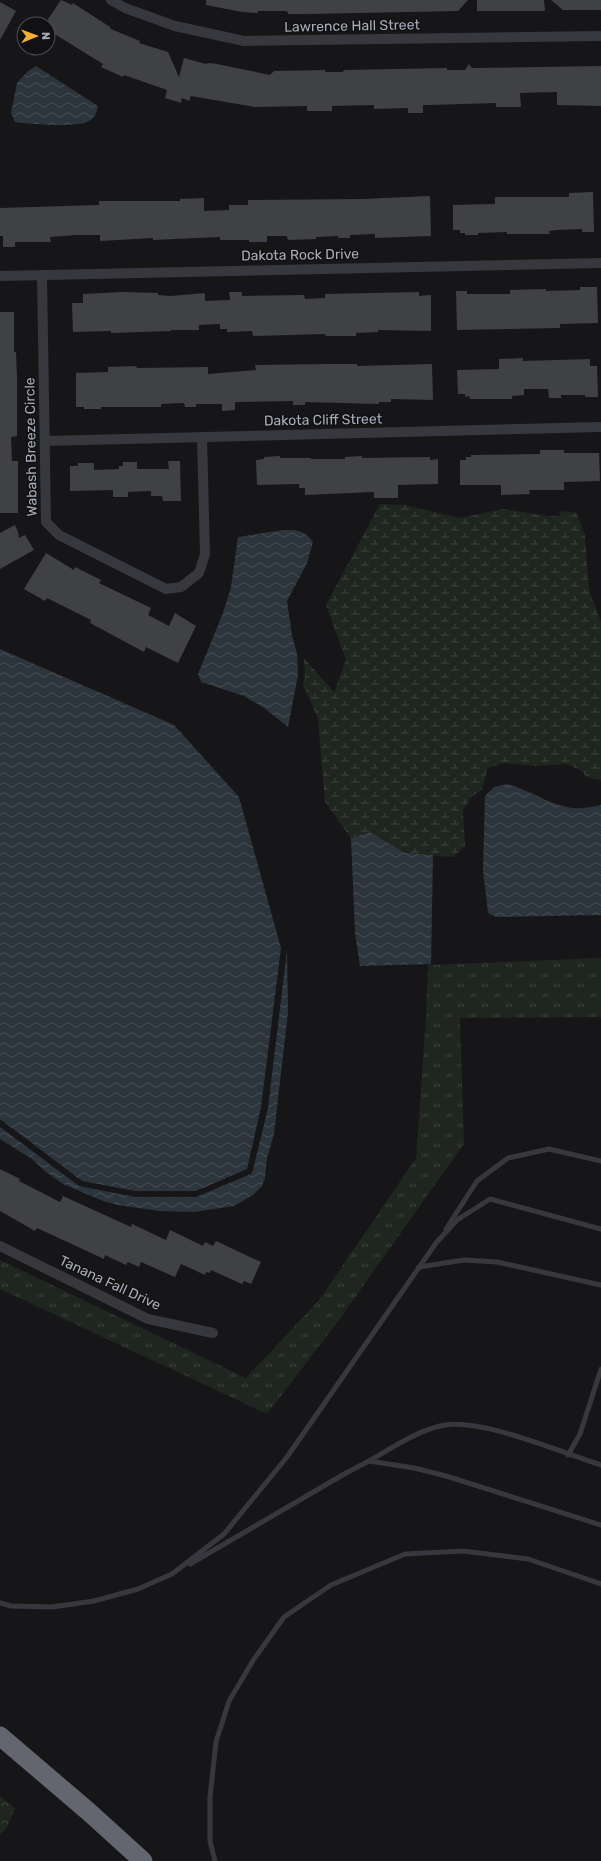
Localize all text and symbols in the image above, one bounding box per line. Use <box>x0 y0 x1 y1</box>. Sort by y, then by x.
north arrow <box>16 16 56 56</box>
street label: Lawrence Hall Street <box>284 16 421 36</box>
text: N <box>39 32 52 40</box>
street label: Dakota Rock Drive <box>241 245 359 265</box>
street label: Wabash Breeze Circle <box>21 377 41 517</box>
street label: Dakota Cliff Street <box>264 410 383 430</box>
street label: Tanana Fall Drive <box>57 1252 164 1314</box>

